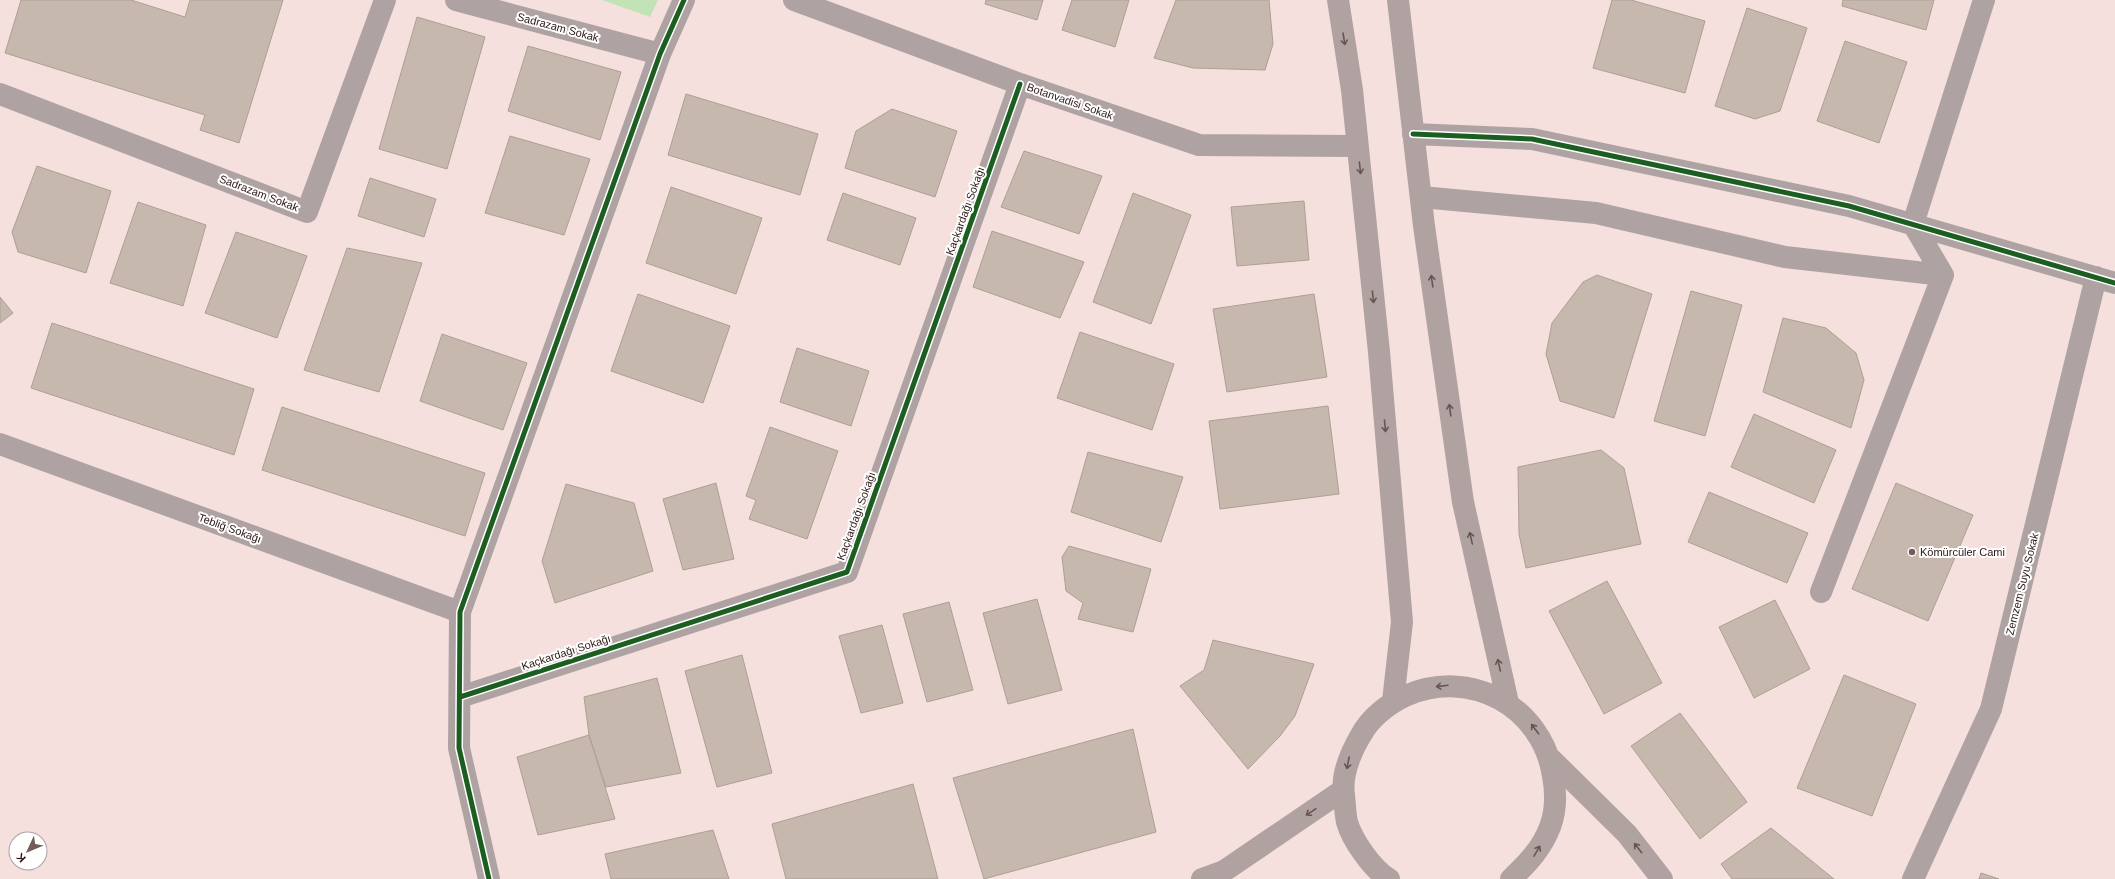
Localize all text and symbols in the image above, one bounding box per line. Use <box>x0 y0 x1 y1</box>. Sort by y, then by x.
street label: Sadrazam Sokak <box>516 10 600 44</box>
one-way arrow <box>1340 32 1348 45</box>
street label: Botanvadisi Sokak <box>1025 81 1115 122</box>
one-way arrow <box>1356 161 1363 174</box>
street label: Kaçkardağı Sokağı <box>943 165 987 257</box>
street label: Sadrazam Sokak <box>218 172 301 214</box>
one-way arrow <box>1428 275 1436 288</box>
one-way arrow <box>1369 290 1377 303</box>
one-way arrow <box>1446 404 1454 417</box>
one-way arrow <box>1381 419 1388 432</box>
street label: Kaçkardağı Sokağı <box>834 470 878 562</box>
street label: Tebliğ Sokağı <box>197 511 263 545</box>
street label: Zemzem Suyu Sokak <box>2004 531 2041 636</box>
one-way arrow <box>1466 532 1474 545</box>
place label: Kömürcüler Cami <box>1920 546 2005 558</box>
marker: Kömürcüler Cami <box>1907 547 1917 557</box>
street label: Kaçkardağı Sokağı <box>520 632 612 672</box>
one-way arrow <box>1495 659 1503 672</box>
one-way arrow <box>1436 682 1449 690</box>
one-way arrow <box>1531 724 1539 735</box>
one-way arrow <box>1344 756 1352 769</box>
one-way arrow <box>1306 808 1317 816</box>
north arrow <box>8 831 48 871</box>
one-way arrow <box>1634 843 1642 854</box>
one-way arrow <box>1534 845 1542 857</box>
text: K <box>14 851 28 865</box>

